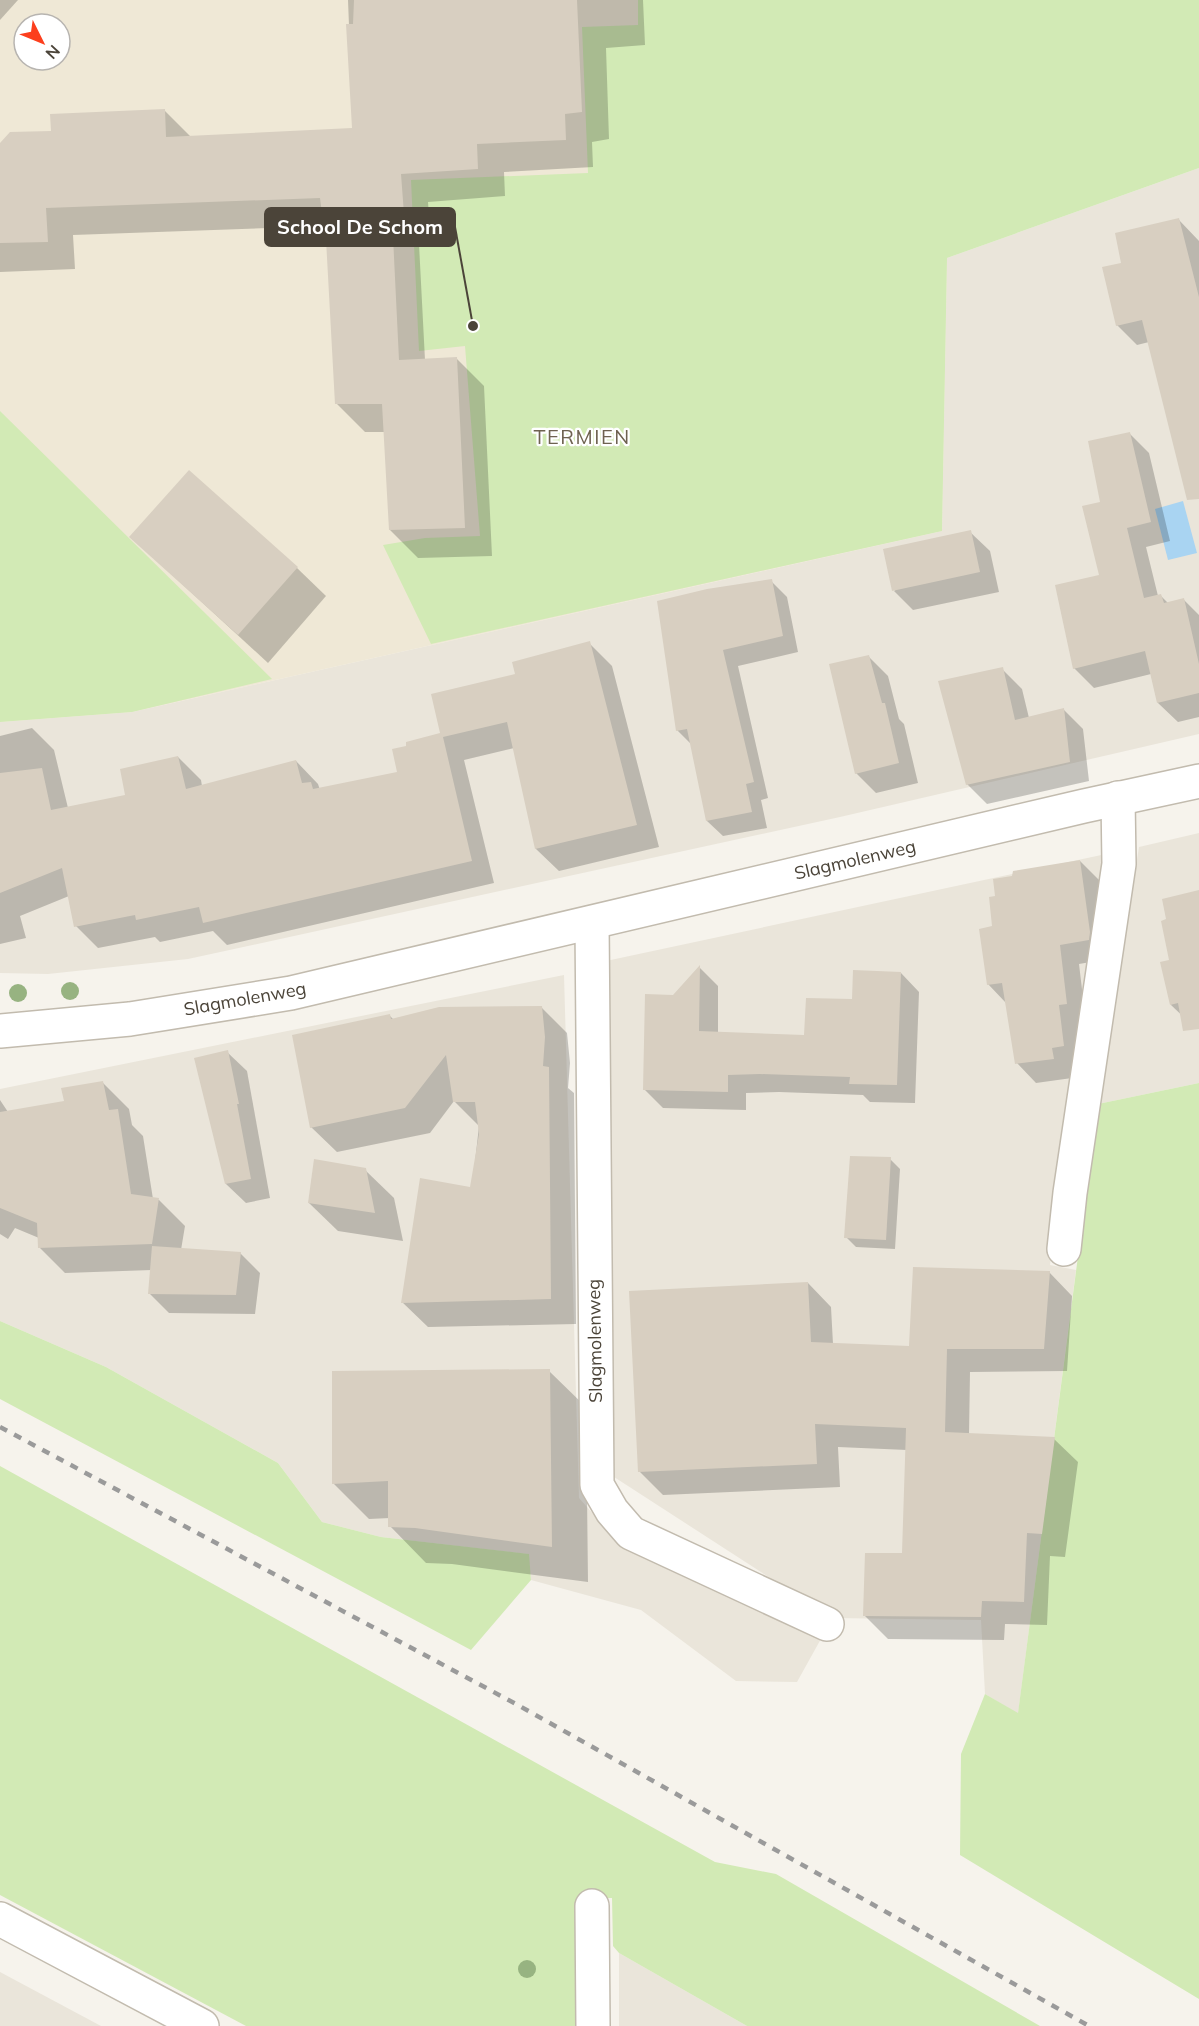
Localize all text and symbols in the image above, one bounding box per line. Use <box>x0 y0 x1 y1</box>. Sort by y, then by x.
north arrow <box>12 12 72 72</box>
text: N <box>42 41 64 63</box>
callout: School De Schom <box>265 208 455 246</box>
text: School De Schom <box>277 214 443 239</box>
district label: TERMIEN <box>533 424 631 449</box>
street label: Slagmolenweg <box>792 834 918 885</box>
street label: Slagmolenweg <box>182 976 308 1021</box>
street label: Slagmolenweg <box>582 1279 607 1403</box>

